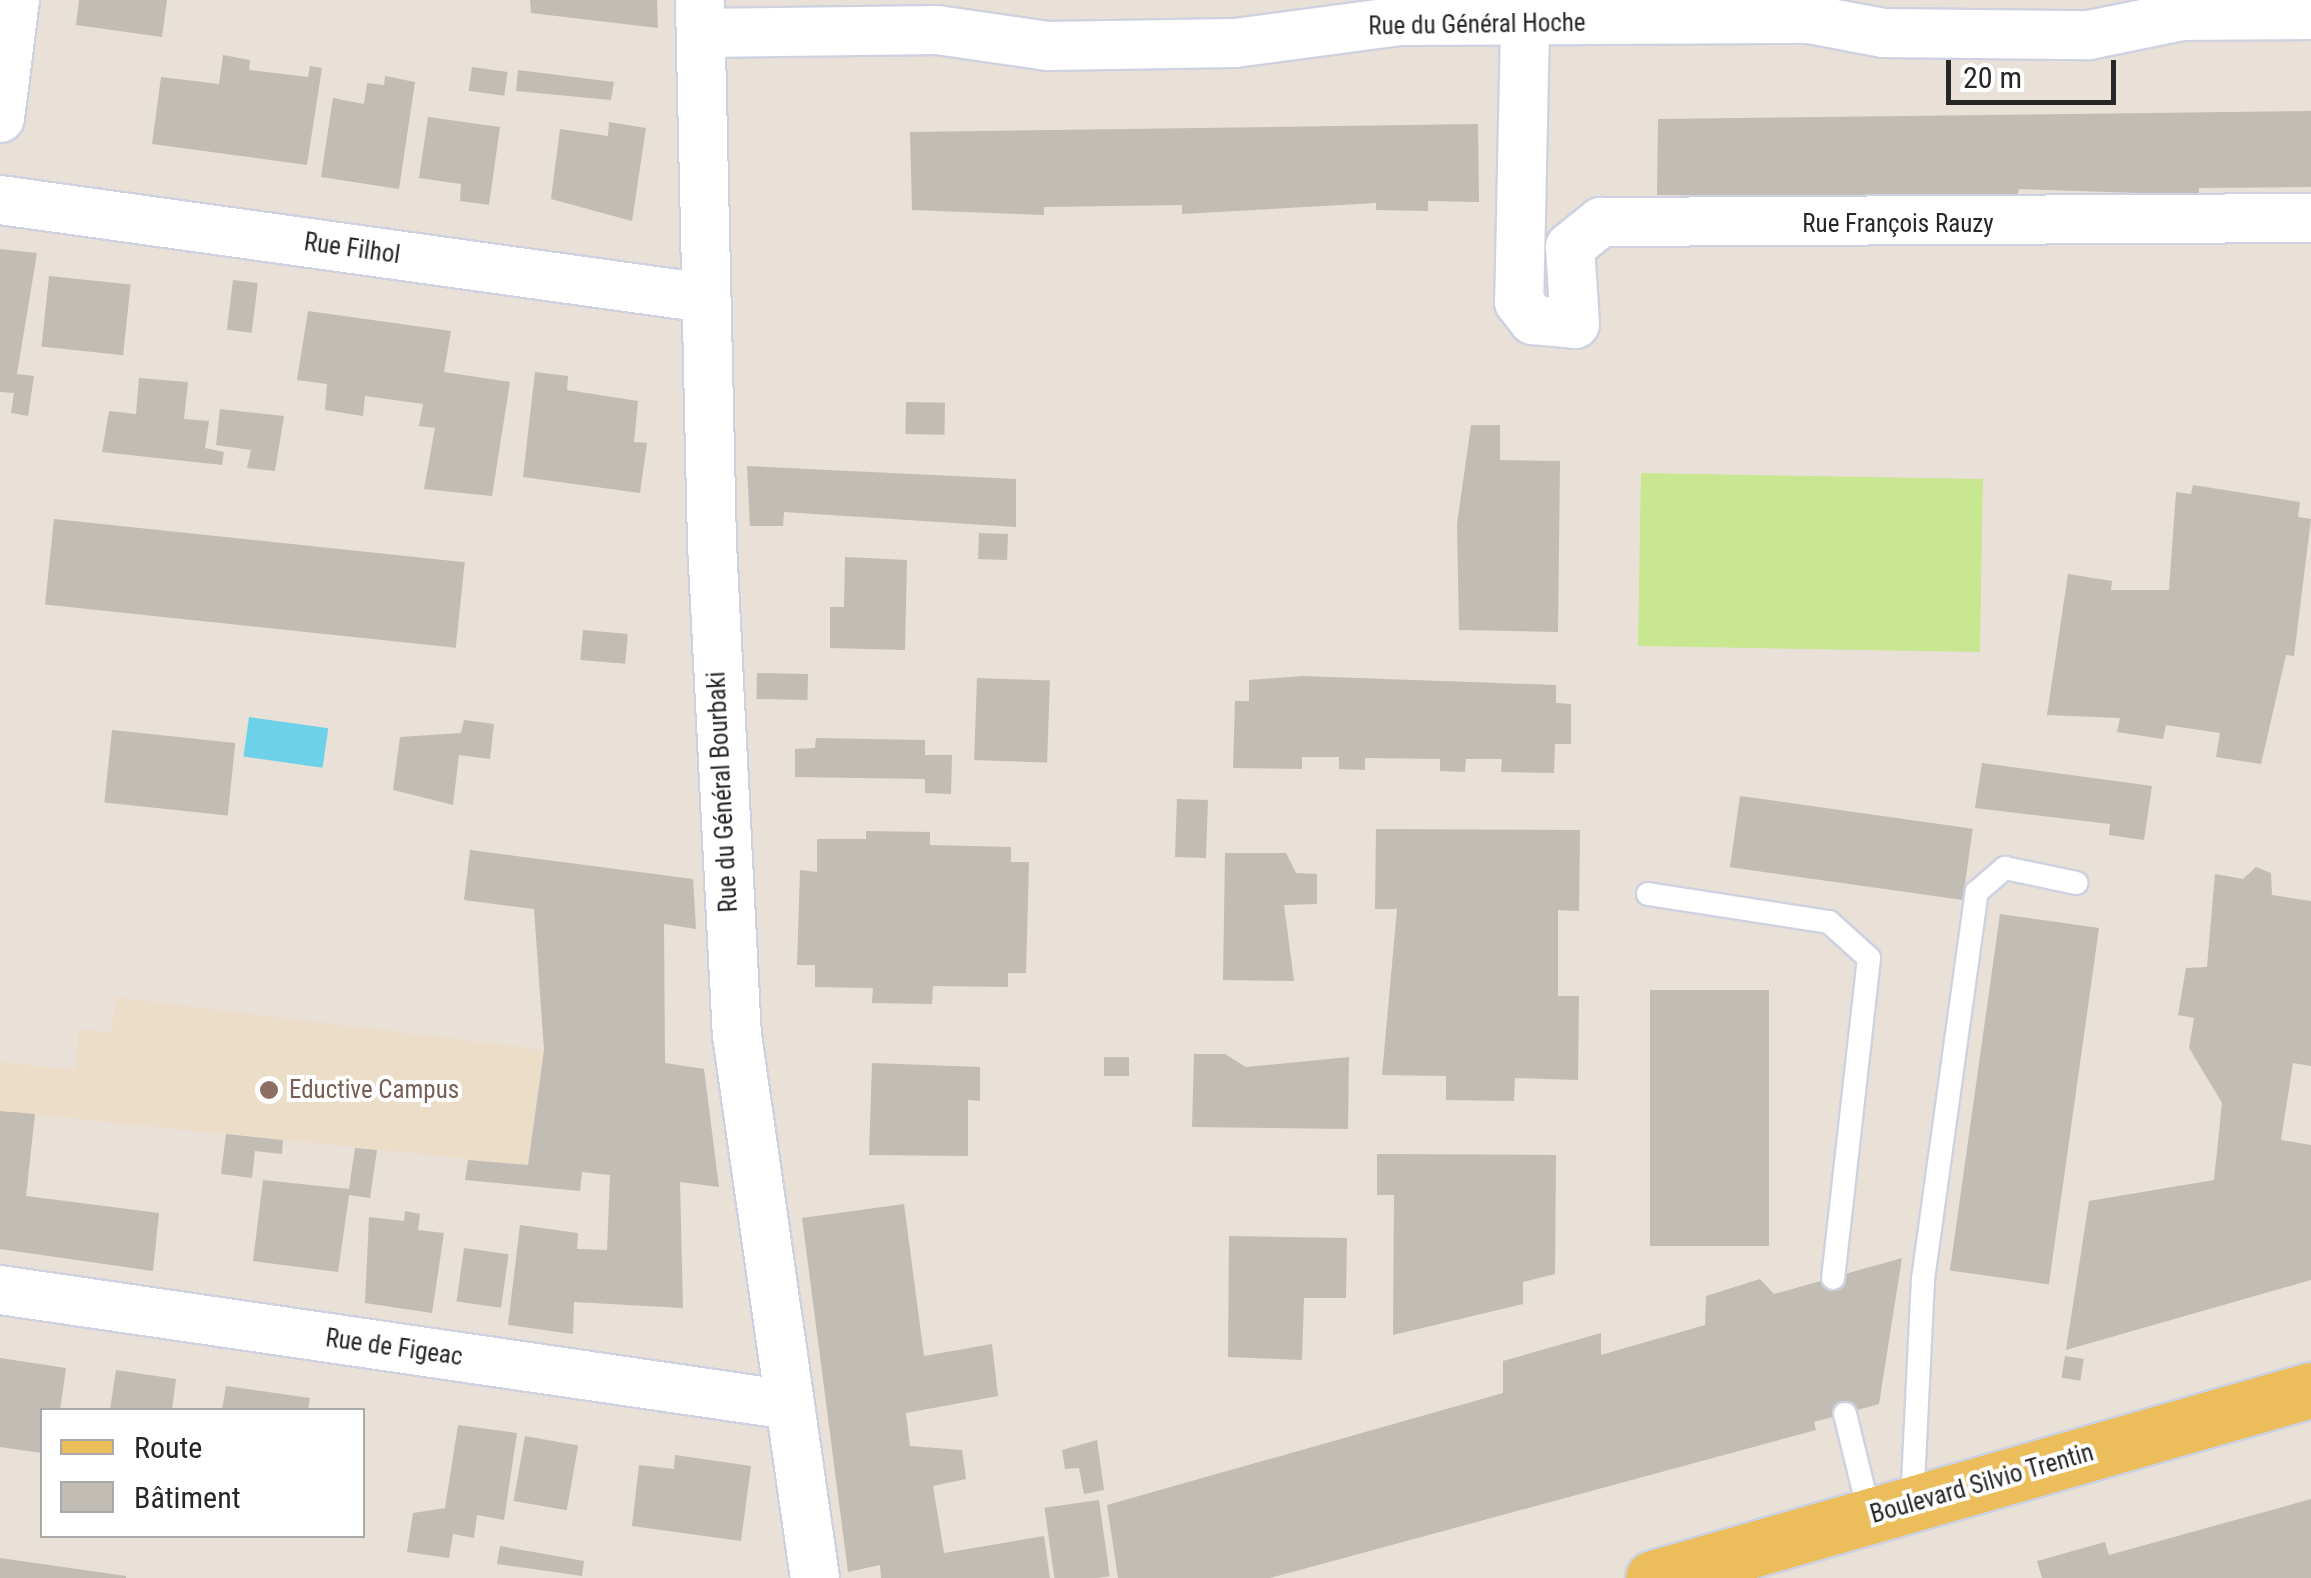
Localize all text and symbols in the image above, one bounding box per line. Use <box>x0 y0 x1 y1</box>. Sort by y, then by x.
street label: Rue du Général Hoche <box>1368 8 1586 42</box>
scale bar <box>1951 40 2121 102</box>
text: 20 m <box>1963 60 2022 95</box>
street label: Rue François Rauzy <box>1802 209 1994 239</box>
street label: Rue Filhol <box>302 227 402 271</box>
street label: Rue du Général Bourbaki <box>702 671 744 913</box>
place label: Eductive Campus <box>289 1075 459 1105</box>
marker: Eductive Campus <box>258 1079 280 1101</box>
street label: Rue de Figeac <box>324 1324 464 1372</box>
legend <box>40 1408 365 1538</box>
text: Route <box>134 1430 202 1465</box>
street label: Boulevard Silvio Trentin <box>1867 1438 2097 1530</box>
text: Bâtiment <box>134 1480 241 1515</box>

